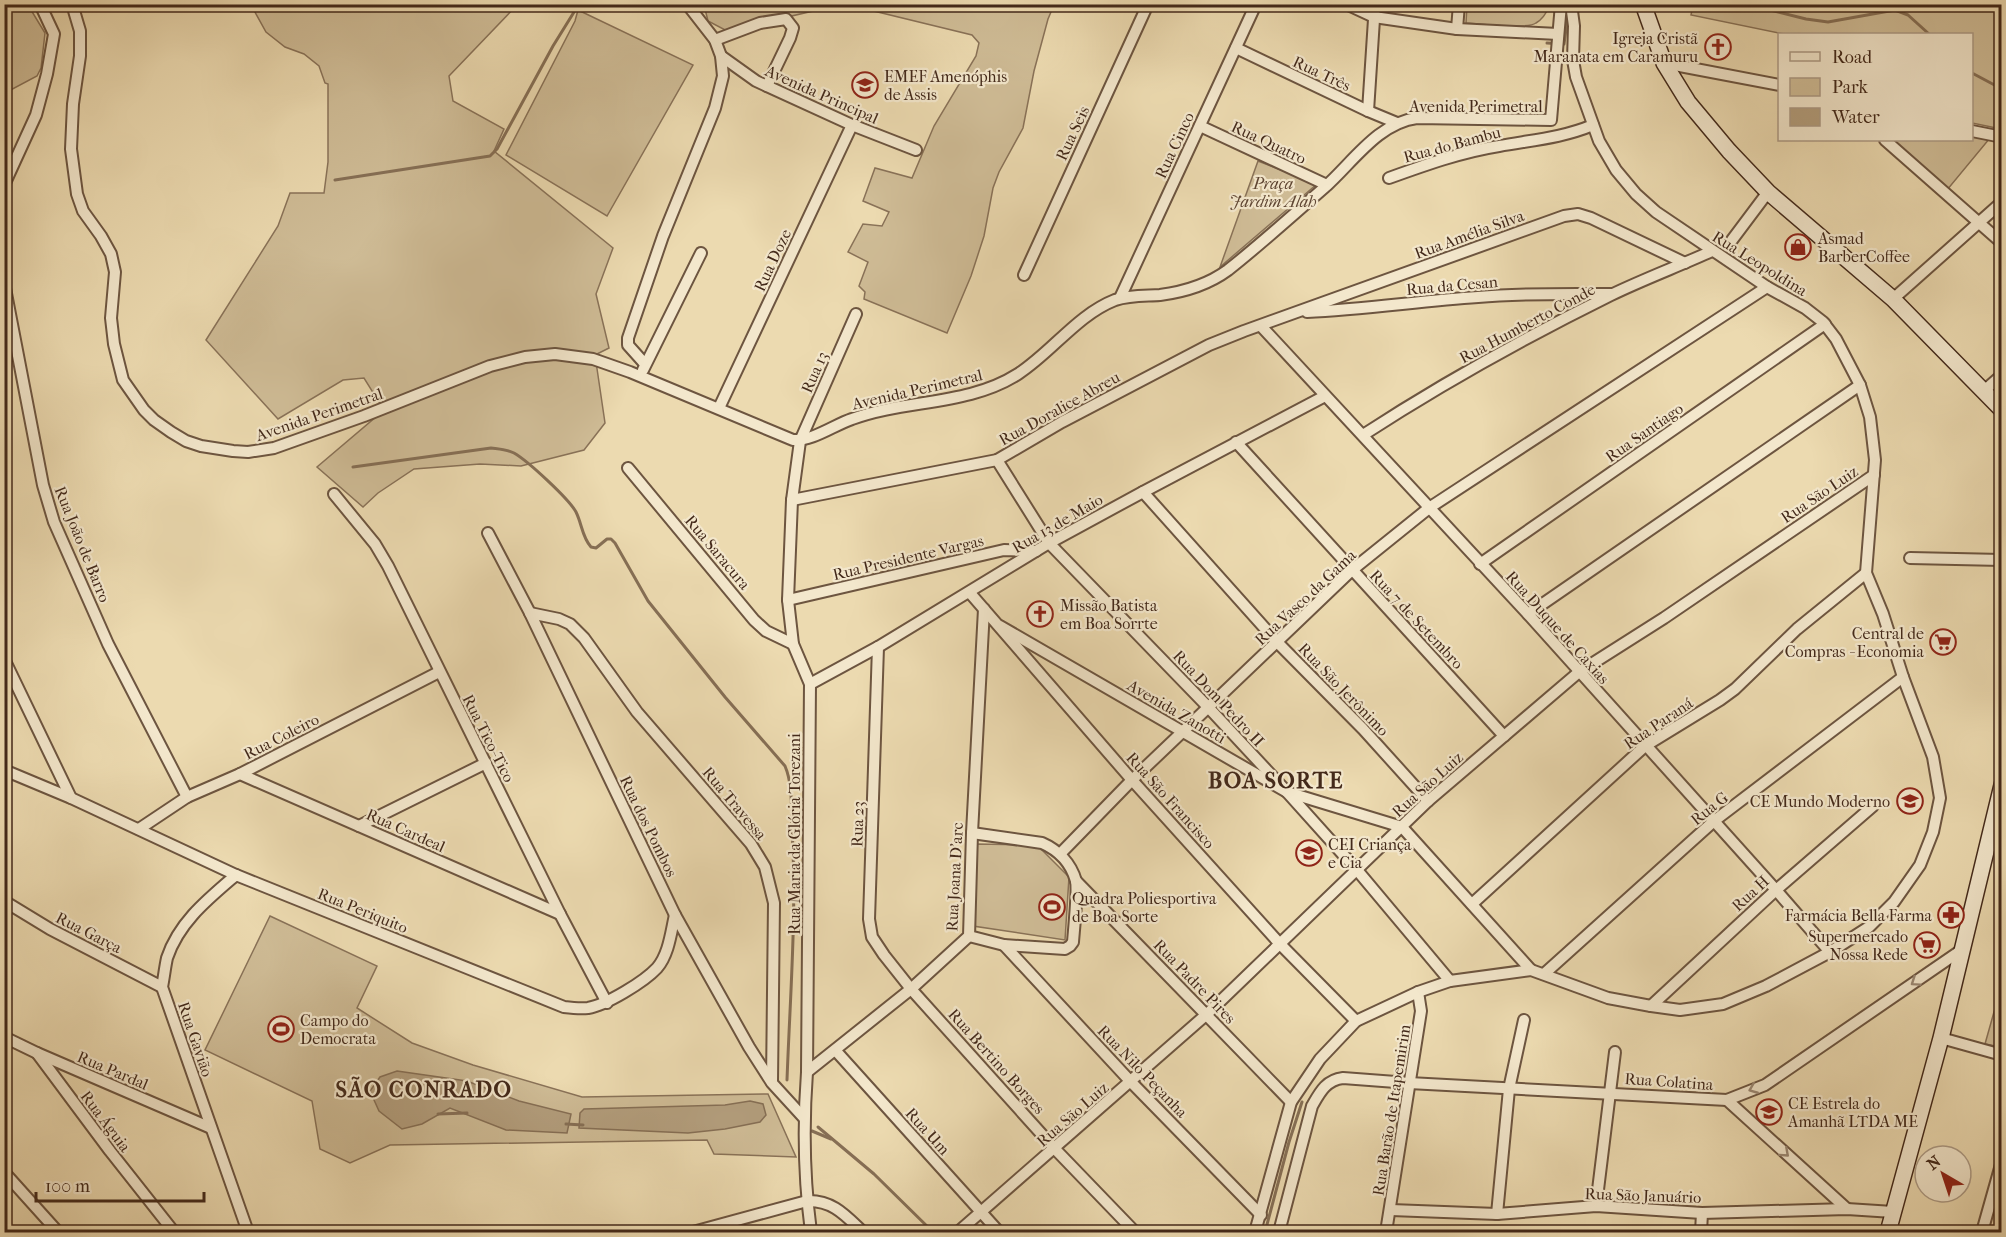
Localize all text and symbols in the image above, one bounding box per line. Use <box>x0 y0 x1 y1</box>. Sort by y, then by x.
place label: Igreja Cristã Maranata em Caramuru <box>1533 29 1699 66</box>
church icon: Igreja Cristã Maranata em Caramuru <box>1703 32 1733 62</box>
legend <box>1778 33 1973 141</box>
text: Road <box>1832 47 1872 68</box>
street label: Rua Três <box>1290 52 1354 95</box>
street label: Avenida Principal <box>761 61 882 128</box>
place label: EMEF Amenóphis de Assis <box>884 67 1007 104</box>
school or university icon: EMEF Amenóphis de Assis <box>850 70 880 100</box>
text: Park <box>1832 77 1869 98</box>
street label: Avenida Perimetral <box>1408 97 1543 116</box>
street label: Rua Seis <box>1052 103 1093 164</box>
text: Water <box>1831 107 1880 128</box>
street label: Rua Cinco <box>1151 109 1198 181</box>
street label: Rua Quatro <box>1228 117 1309 168</box>
street label: Rua do Bambu <box>1401 122 1503 167</box>
park label: Praça Jardim Alah <box>1230 174 1316 211</box>
street label: Rua Amélia Silva <box>1412 206 1527 263</box>
street label: Rua Doze <box>750 226 795 294</box>
street label: Rua Leopoldina <box>1709 227 1811 300</box>
place label: Asmad BarberCoffee <box>1817 229 1910 266</box>
shop icon: Asmad BarberCoffee <box>1783 232 1813 262</box>
street label: Rua da Cesan <box>1405 272 1499 299</box>
street label: Rua Humberto Conde <box>1456 280 1598 367</box>
street label: Rua 13 <box>797 348 832 396</box>
street label: Avenida Perimetral <box>849 365 985 414</box>
street label: Rua Doralice Abreu <box>995 367 1123 450</box>
street label: Avenida Perimetral <box>252 384 386 445</box>
street label: Rua Santiago <box>1602 399 1687 466</box>
street label: Rua São Luiz <box>1777 462 1861 527</box>
street label: Rua João de Barro <box>51 483 114 605</box>
street label: Rua 13 de Maio <box>1008 490 1106 557</box>
street label: Rua Saracura <box>681 511 755 594</box>
street label: Rua Presidente Vargas <box>831 531 986 584</box>
street label: Rua Vasco da Gama <box>1251 545 1360 649</box>
street label: Rua 7 de Setembro <box>1366 566 1467 673</box>
street label: Rua Duque de Caxias <box>1502 567 1613 688</box>
place label: Missão Batista em Boa Sorrte <box>1060 596 1158 633</box>
church icon: Missão Batista em Boa Sorrte <box>1025 599 1055 629</box>
place label: Central de Compras - Economia <box>1785 624 1925 661</box>
supermarket icon: Central de Compras - Economia <box>1928 627 1958 657</box>
street label: Rua São Jerônimo <box>1294 639 1393 740</box>
street label: Rua Dom Pedro II <box>1169 646 1268 750</box>
street label: Avenida Zanotti <box>1123 675 1230 747</box>
street label: Rua Tico-Tico <box>458 691 519 785</box>
street label: Rua Paraná <box>1620 693 1697 753</box>
street label: Rua Coleiro <box>240 709 322 763</box>
street label: Rua Maria da Glória Torezani <box>785 733 804 935</box>
street label: Rua São Francisco <box>1122 748 1219 853</box>
street label: Rua São Luiz <box>1388 748 1467 821</box>
street label: Rua Travessa <box>699 763 771 844</box>
district label: BOA SORTE <box>1208 768 1344 794</box>
street label: Rua dos Pombos <box>616 772 681 880</box>
school or university icon: CE Mundo Moderno <box>1895 786 1925 816</box>
street label: Rua G <box>1687 788 1732 829</box>
place label: CE Mundo Moderno <box>1750 792 1890 811</box>
street label: Rua 23 <box>847 801 868 847</box>
street label: Rua Cardeal <box>363 805 449 857</box>
street label: Rua Joana D'arc <box>942 822 967 932</box>
place label: CEI Criança e Cia <box>1328 835 1412 872</box>
school or university icon: CEI Criança e Cia <box>1294 838 1324 868</box>
street label: Rua H <box>1728 871 1773 915</box>
street label: Rua Periquito <box>315 884 411 937</box>
place label: Quadra Poliesportiva de Boa Sorte <box>1072 889 1217 926</box>
sports icon: Quadra Poliesportiva de Boa Sorte <box>1037 892 1067 922</box>
pharmacy icon: Farmácia Bella Farma <box>1936 900 1966 930</box>
place label: Farmácia Bella Farma <box>1785 906 1933 925</box>
street label: Rua Garça <box>53 908 125 957</box>
place label: Supermercado Nossa Rede <box>1808 927 1908 964</box>
supermarket icon: Supermercado Nossa Rede <box>1912 930 1942 960</box>
street label: Rua Padre Pires <box>1150 935 1240 1028</box>
one-way arrow <box>1911 975 1922 986</box>
street label: Rua Gavião <box>174 999 217 1079</box>
street label: Rua Bertino Borges <box>944 1005 1049 1118</box>
place label: Campo do Democrata <box>300 1011 376 1048</box>
sports icon: Campo do Democrata <box>266 1014 296 1044</box>
street label: Rua Nilo Peçanha <box>1094 1021 1192 1122</box>
street label: Rua Barão de Itapemirim <box>1369 1022 1415 1197</box>
street label: Rua Pardal <box>74 1047 152 1094</box>
street label: Rua Colatina <box>1624 1069 1715 1094</box>
district label: SÃO CONRADO <box>336 1076 512 1103</box>
street label: Rua São Luiz <box>1033 1078 1112 1151</box>
one-way arrow <box>1748 1082 1758 1095</box>
street label: Rua Águia <box>76 1086 136 1156</box>
place label: CE Estrela do Amanhã LTDA ME <box>1787 1094 1918 1131</box>
school or university icon: CE Estrela do Amanhã LTDA ME <box>1754 1097 1784 1127</box>
street label: Rua Um <box>902 1104 954 1159</box>
north arrow <box>1913 1144 1973 1204</box>
one-way arrow <box>1779 1146 1789 1157</box>
text: N <box>1923 1151 1945 1174</box>
scale bar <box>36 1165 204 1203</box>
text: 100 m <box>45 1176 90 1197</box>
street label: Rua São Januário <box>1584 1184 1702 1207</box>

